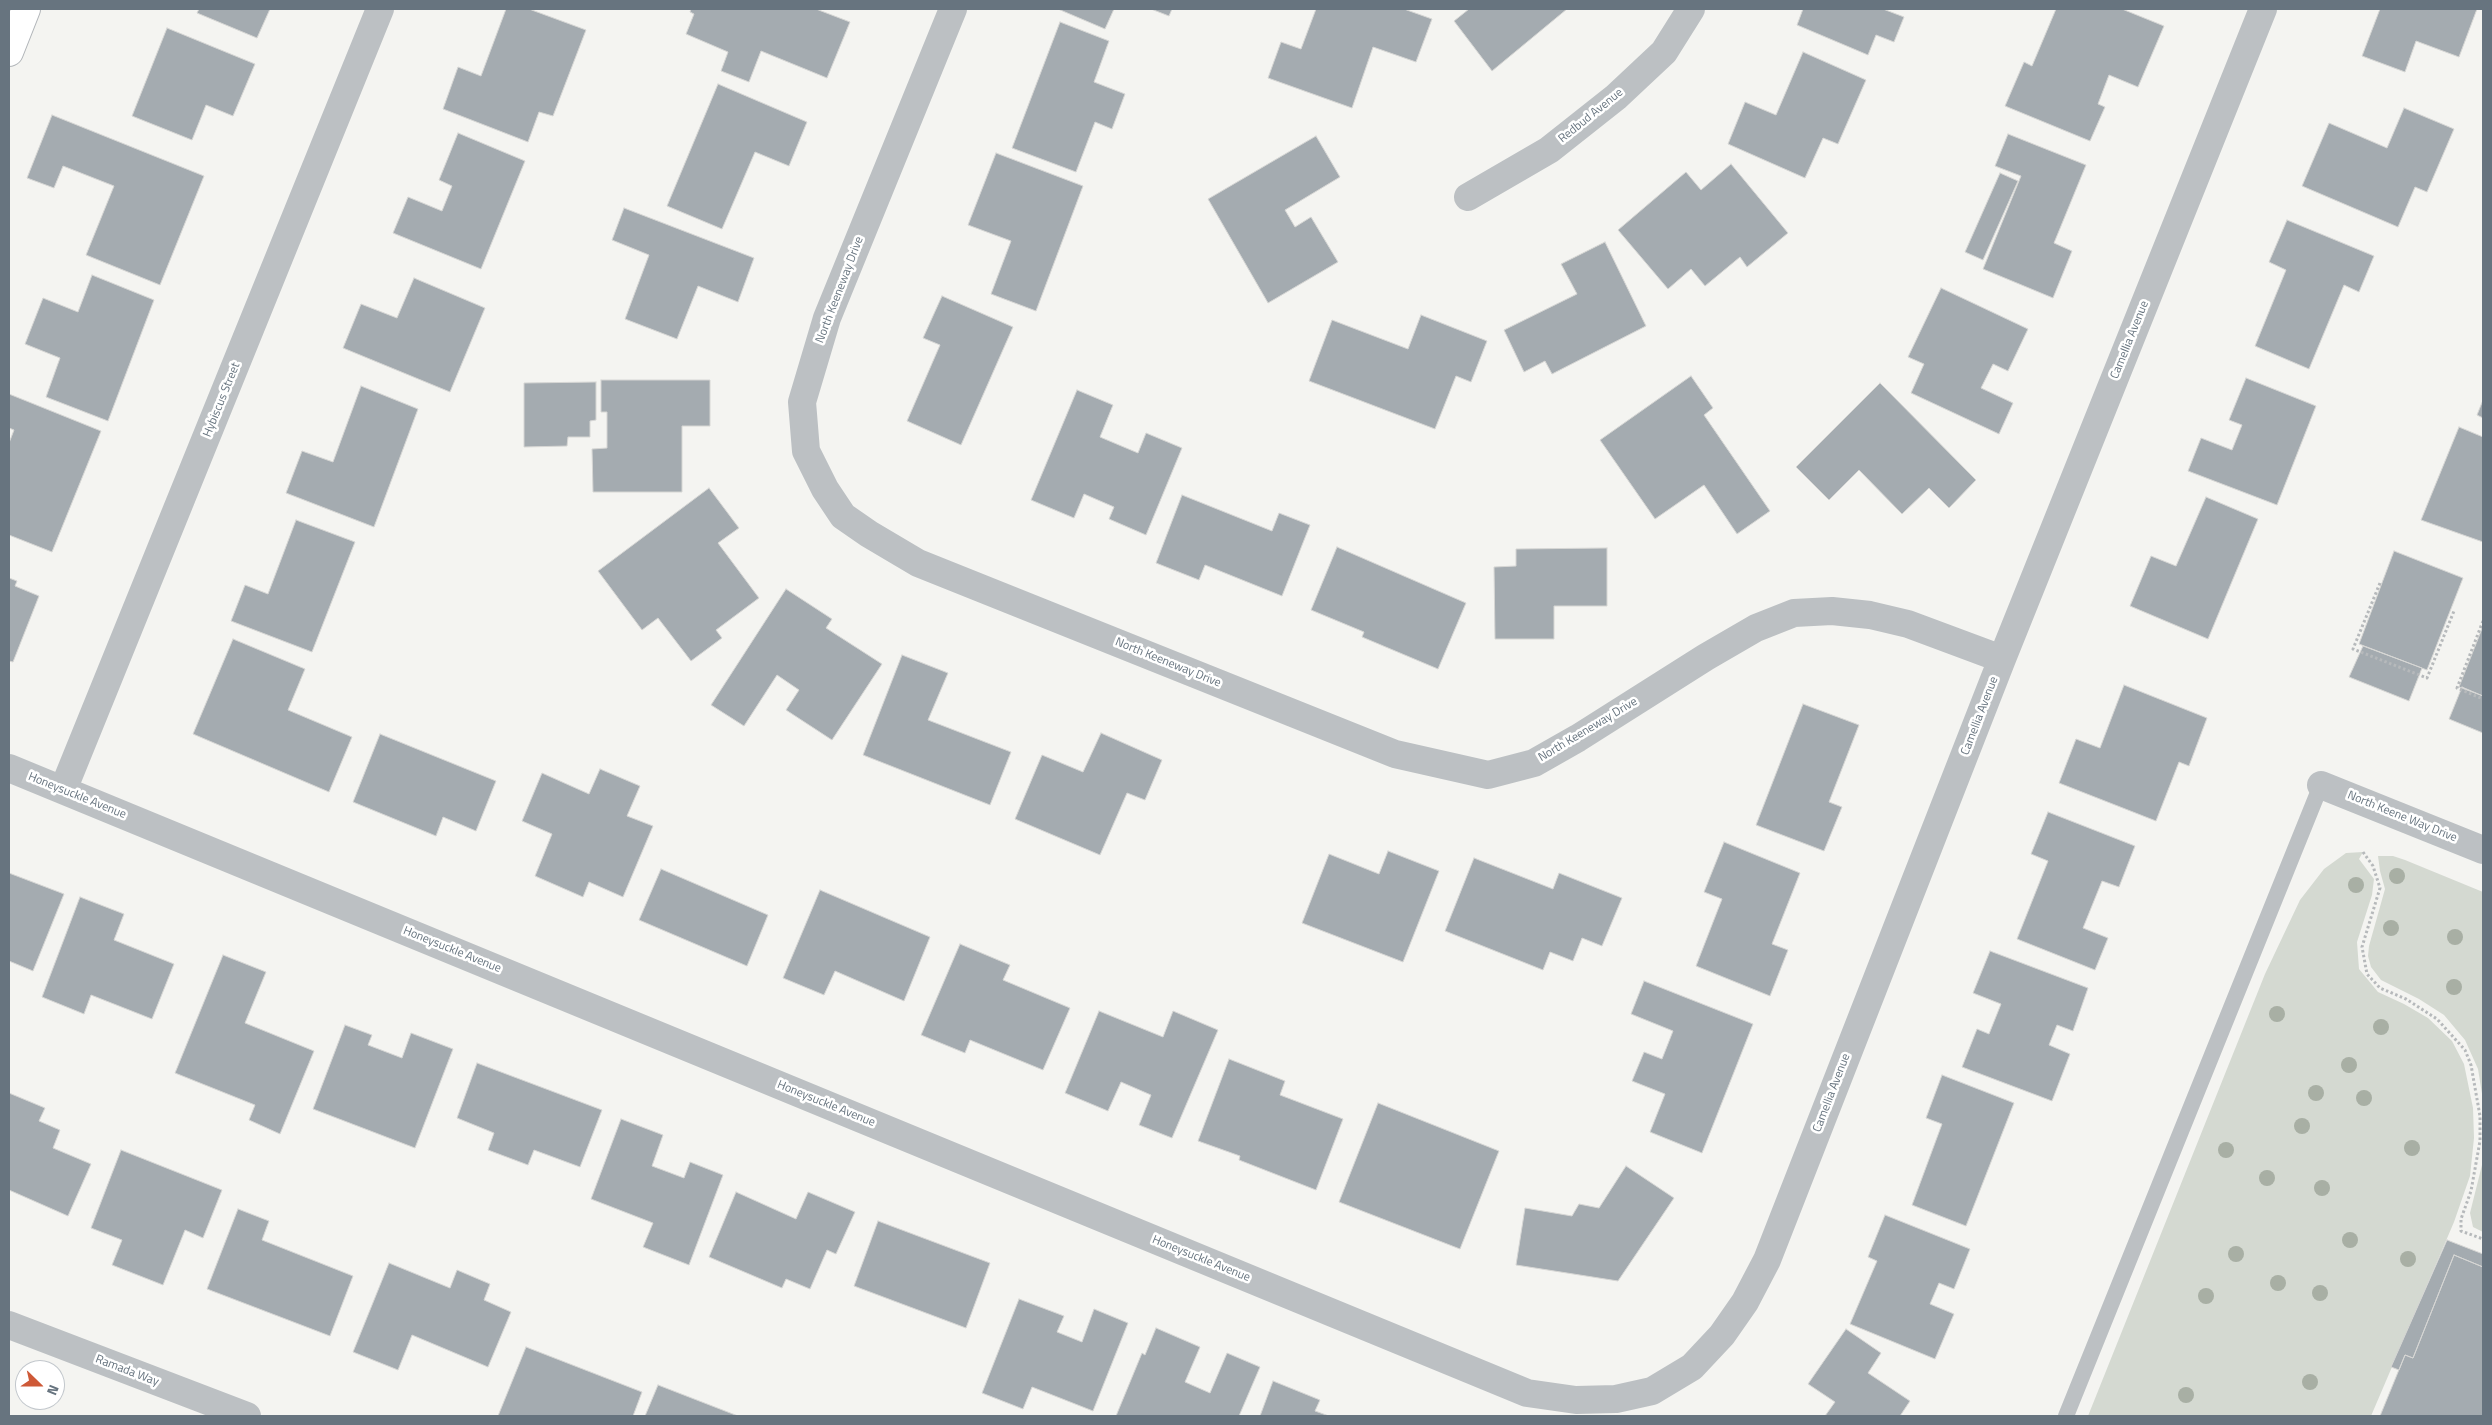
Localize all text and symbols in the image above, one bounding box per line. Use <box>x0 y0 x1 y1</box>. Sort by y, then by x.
street label: Redbud Avenue <box>1556 86 1626 146</box>
street label: North Keeneway Drive <box>813 235 867 345</box>
street label: Camellia Avenue <box>2108 299 2152 381</box>
street label: Hybiscus Street <box>200 361 244 439</box>
street label: North Keeneway Drive <box>1113 635 1223 691</box>
street label: Camellia Avenue <box>1958 675 2002 757</box>
street label: North Keeneway Drive <box>1536 695 1640 765</box>
street label: Honeysuckle Avenue <box>26 770 128 822</box>
street label: North Keene Way Drive <box>2345 788 2459 846</box>
street label: Honeysuckle Avenue <box>401 924 503 976</box>
street label: Camellia Avenue <box>1810 1052 1854 1134</box>
street label: Honeysuckle Avenue <box>775 1078 877 1130</box>
street label: Honeysuckle Avenue <box>1150 1233 1252 1285</box>
street label: Ramada Way <box>93 1352 161 1390</box>
north arrow <box>15 1360 65 1410</box>
text: N <box>42 1382 65 1399</box>

